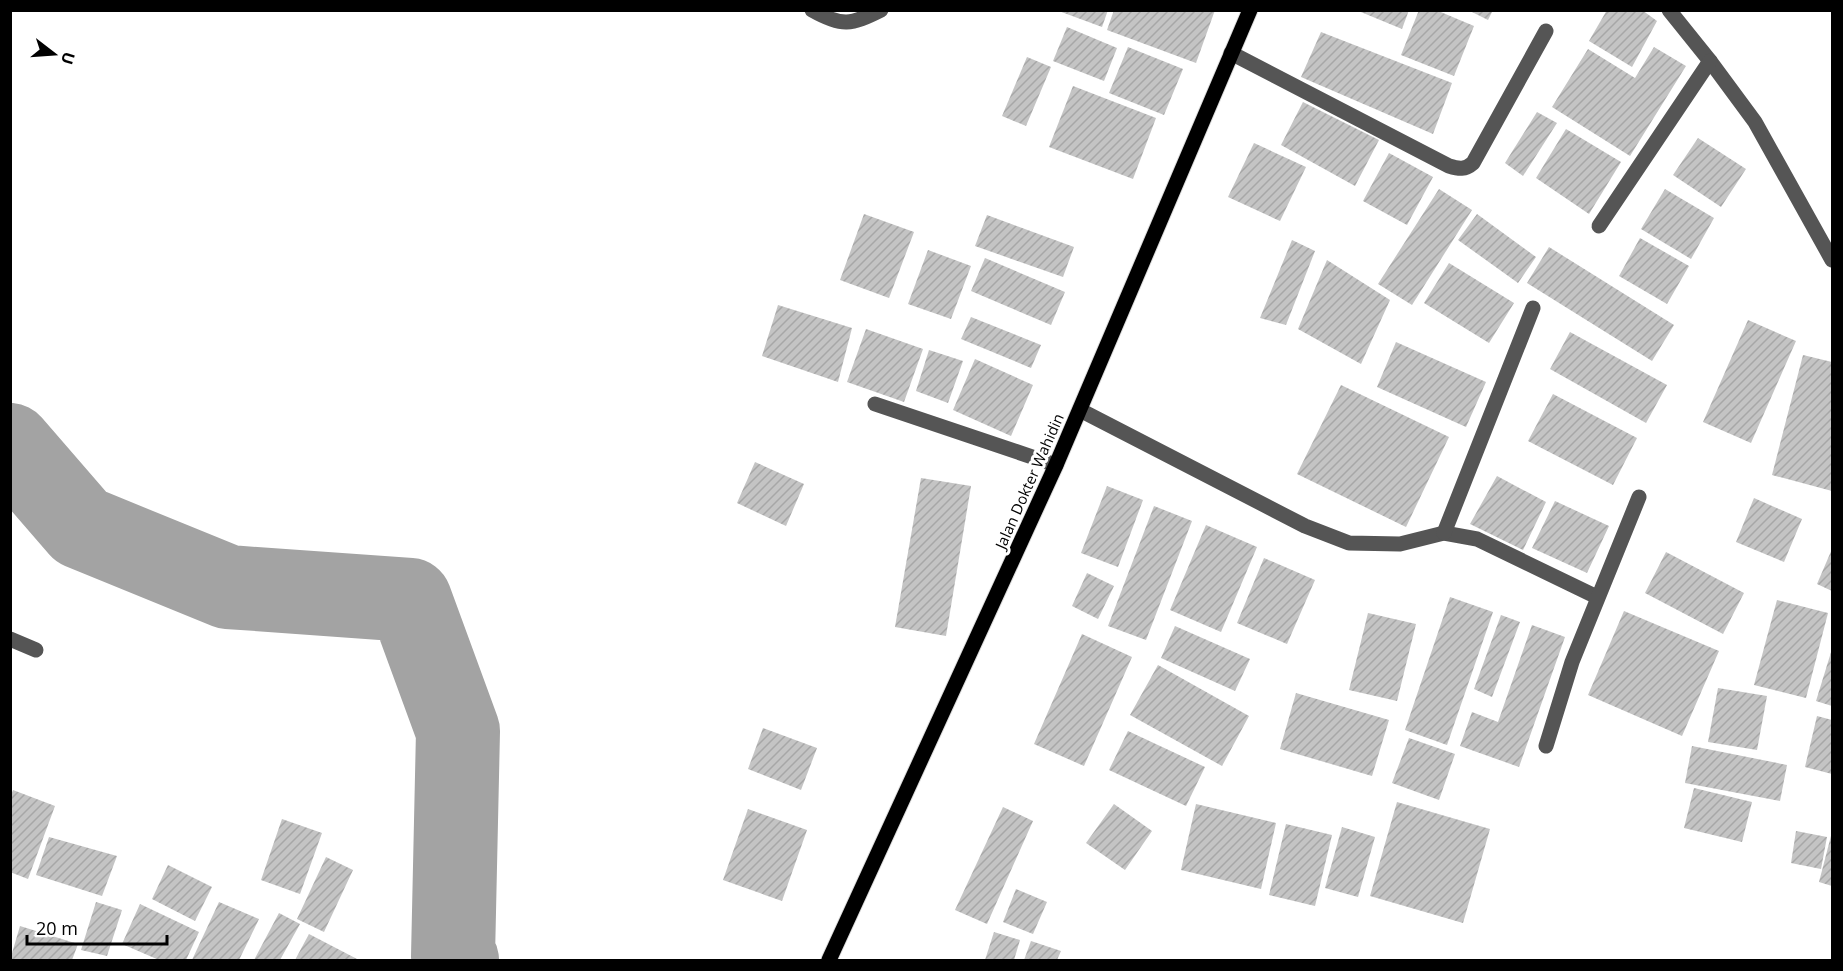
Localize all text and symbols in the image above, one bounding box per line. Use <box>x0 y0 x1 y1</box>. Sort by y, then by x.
north arrow <box>24 24 84 84</box>
text: U <box>56 49 81 67</box>
street label: Jalan Dokter Wahidin <box>989 410 1068 554</box>
scale bar <box>27 908 166 946</box>
text: 20 m <box>36 916 78 940</box>

